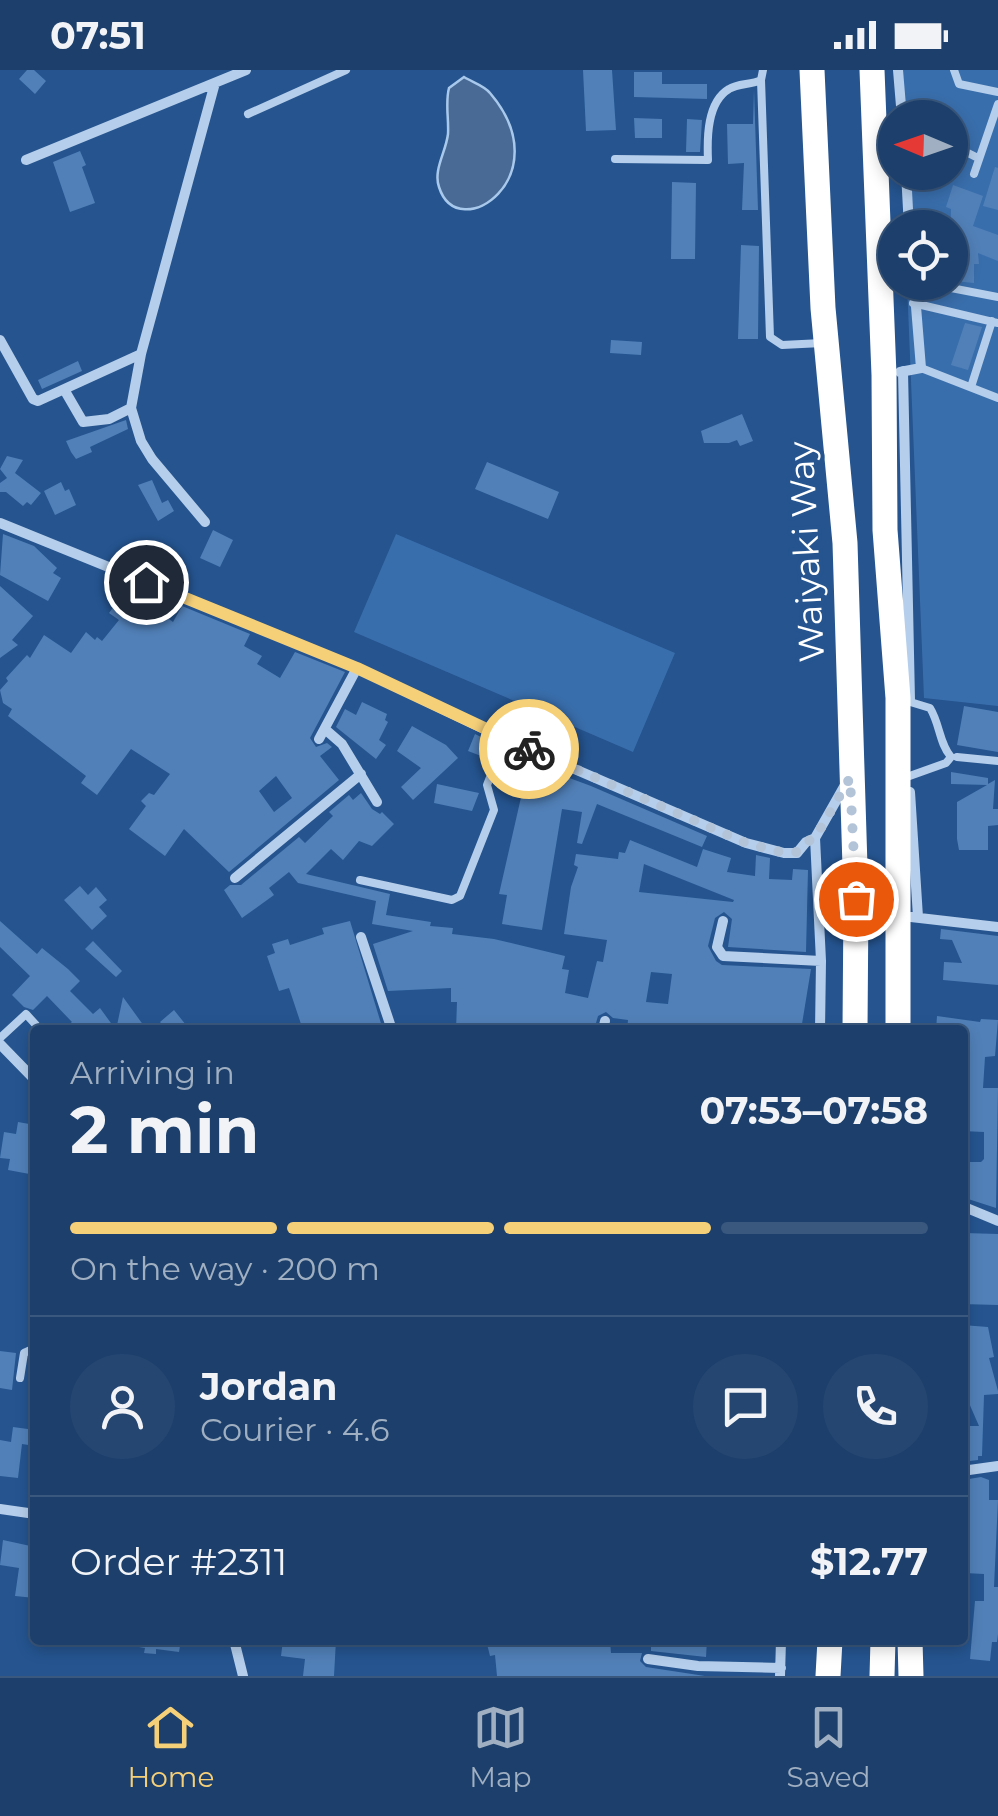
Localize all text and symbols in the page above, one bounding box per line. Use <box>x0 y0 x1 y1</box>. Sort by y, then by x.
text: 07:51 <box>50 12 146 59</box>
north arrow <box>878 100 968 190</box>
map controls <box>878 100 968 300</box>
button: locate <box>878 210 968 300</box>
street label: Waiyaki Way <box>779 440 833 664</box>
pin <box>104 540 189 625</box>
icon: home <box>119 555 174 610</box>
courier <box>479 699 579 799</box>
icon: bike <box>502 722 557 777</box>
pin <box>814 857 899 942</box>
icon: bag <box>829 872 884 927</box>
text: Arriving in <box>70 1053 235 1092</box>
text: 07:53–07:58 <box>699 1087 928 1134</box>
text: 2 min <box>70 1090 259 1169</box>
text: On the way · 200 m <box>70 1249 380 1288</box>
button: person <box>70 1354 175 1459</box>
button: chat <box>693 1354 798 1459</box>
button: phone <box>823 1354 928 1459</box>
text: Jordan <box>200 1363 338 1410</box>
text: Courier · 4.6 <box>200 1410 389 1449</box>
text: Order #2311 <box>70 1538 287 1585</box>
text: $12.77 <box>810 1538 928 1585</box>
tab: Home <box>127 1700 214 1794</box>
tab: Map <box>469 1700 532 1794</box>
tab: Saved <box>786 1700 871 1794</box>

